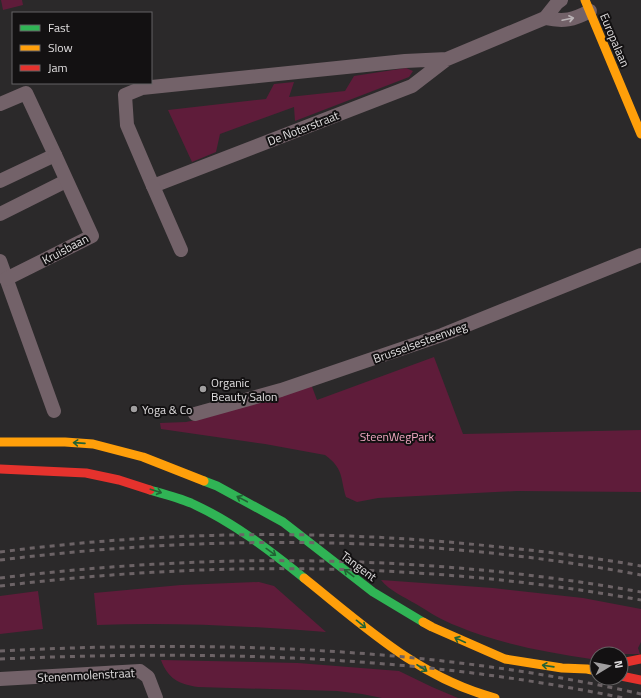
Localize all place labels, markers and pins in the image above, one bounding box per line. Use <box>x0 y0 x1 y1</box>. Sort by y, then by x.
place label: Organic Beauty Salon <box>211 373 278 406</box>
marker: Organic Beauty Salon <box>198 384 208 394</box>
place label: Yoga & Co <box>142 400 192 419</box>
marker: Yoga & Co <box>129 404 139 414</box>

